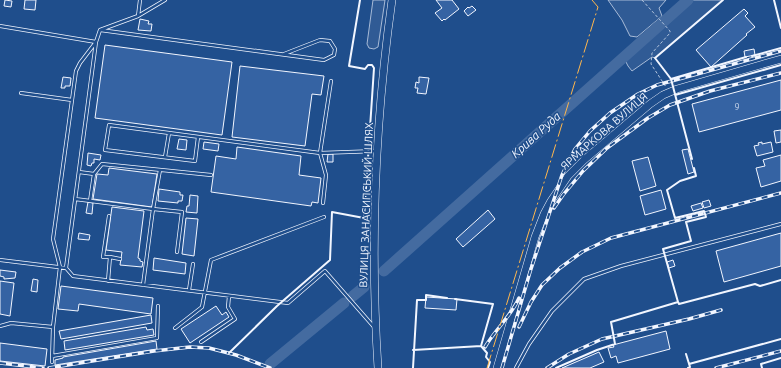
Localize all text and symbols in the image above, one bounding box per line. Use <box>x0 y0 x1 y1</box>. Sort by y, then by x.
street label: ЯРМАРКОВА ВУЛИЦЯ <box>558 90 650 172</box>
house number: 9 <box>734 102 740 112</box>
water label: Крива Руда <box>508 109 563 160</box>
street label: ВУЛИЦЯ ЗАНАСИПСЬКИЙ ШЛЯХ <box>357 122 375 288</box>

